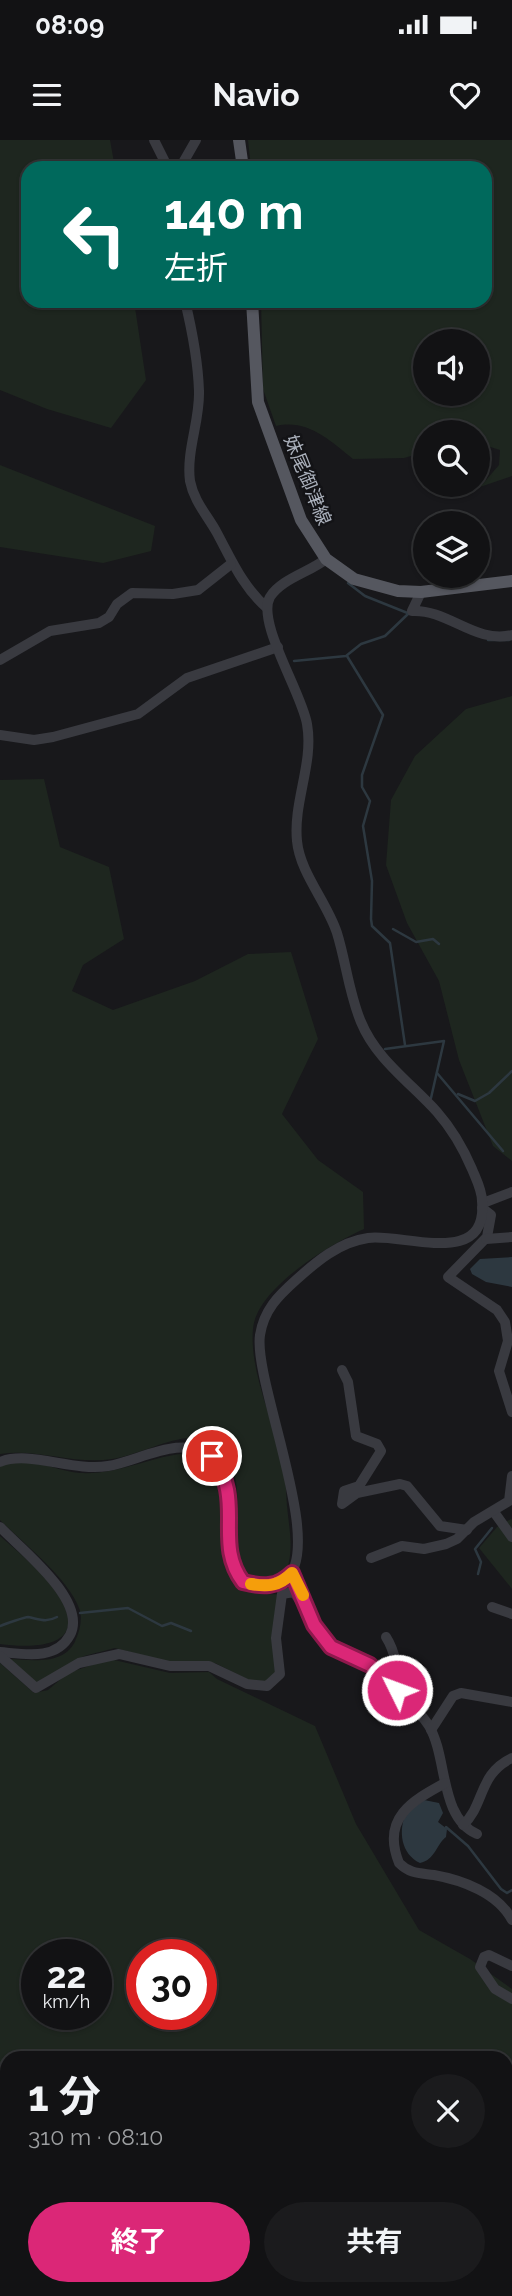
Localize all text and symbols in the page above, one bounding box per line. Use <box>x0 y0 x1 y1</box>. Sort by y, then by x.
text: 08:09 <box>35 10 104 40</box>
icon: menu <box>28 76 66 114</box>
text: Navio <box>212 76 300 113</box>
icon: heart <box>446 76 484 114</box>
text: 140 m <box>164 183 304 240</box>
icon: left <box>49 189 140 280</box>
text: 左折 <box>164 249 228 286</box>
map controls <box>413 329 490 588</box>
button: sound <box>413 329 490 406</box>
button: search <box>413 420 490 497</box>
street label: 妹尾御津線 <box>280 432 336 528</box>
button: layers <box>413 511 490 588</box>
pin <box>182 1426 242 1486</box>
icon: arrive <box>193 1437 231 1475</box>
position arrow <box>360 1653 434 1727</box>
speed limit sign: 30 <box>126 1939 217 2030</box>
text: 22 <box>47 1955 86 1996</box>
text: km/h <box>43 1991 90 2012</box>
text: 1 分 <box>28 2072 101 2121</box>
button: close <box>411 2074 485 2148</box>
text: 310 m · 08:10 <box>28 2123 163 2150</box>
button: 終了 <box>28 2202 250 2282</box>
button: 共有 <box>264 2202 485 2282</box>

